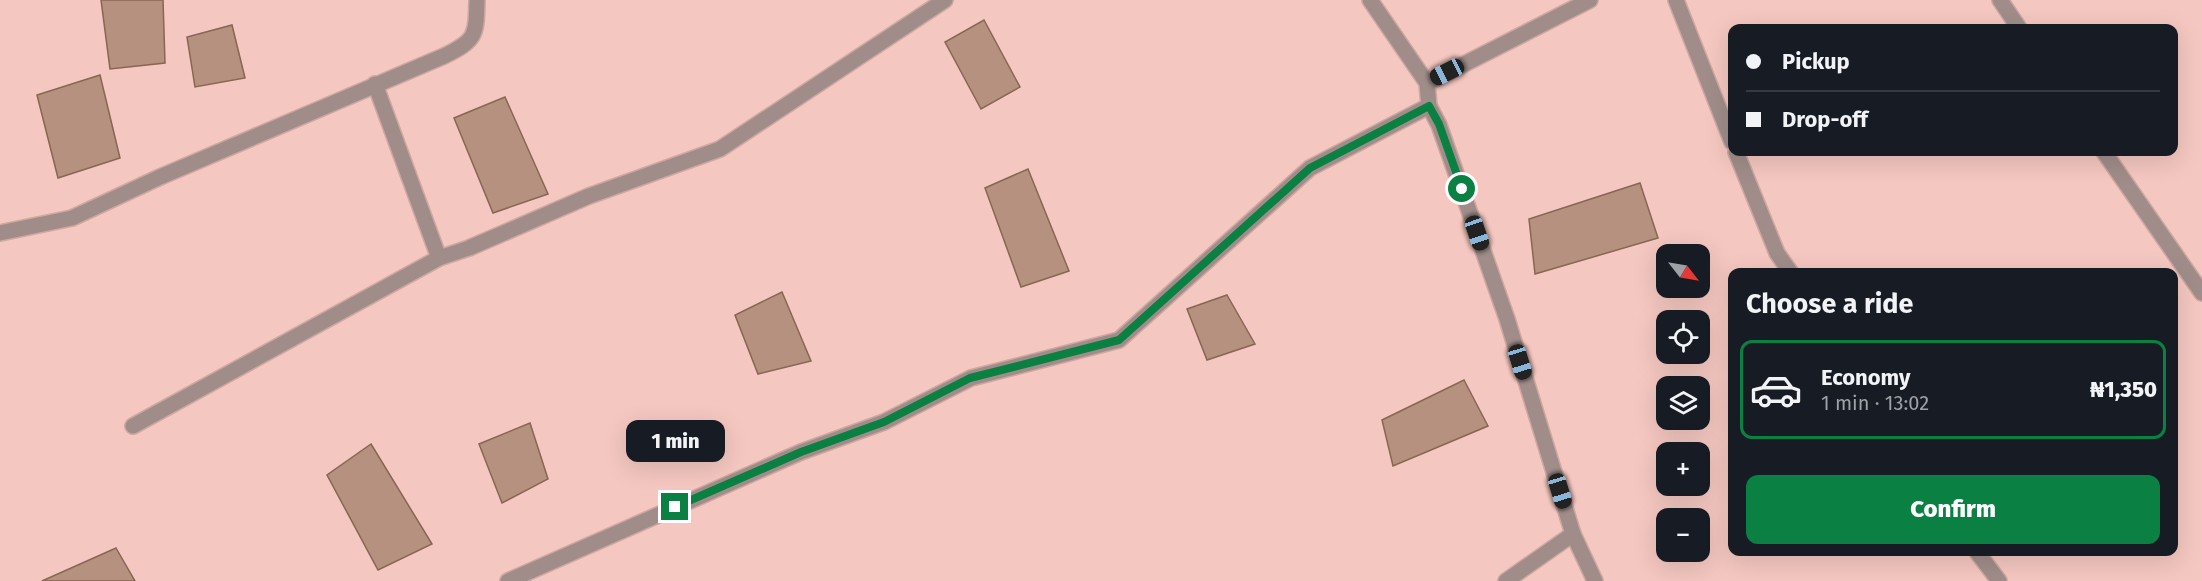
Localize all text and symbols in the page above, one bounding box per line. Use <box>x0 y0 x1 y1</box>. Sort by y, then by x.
text: Pickup <box>1782 48 1850 75</box>
car <box>1427 56 1467 88</box>
text: Drop-off <box>1782 106 1868 133</box>
route start <box>1448 175 1475 202</box>
car <box>1463 213 1491 253</box>
north arrow <box>1656 244 1710 298</box>
map controls <box>1656 244 1710 562</box>
text: Choose a ride <box>1746 288 1913 320</box>
button: locate <box>1656 310 1710 364</box>
car <box>1506 342 1534 382</box>
icon: car <box>1749 363 1803 417</box>
text: Economy <box>1821 364 1910 391</box>
button: layers <box>1656 376 1710 430</box>
text: ₦1,350 <box>2090 376 2157 403</box>
text: 1 min · 13:02 <box>1821 391 1929 415</box>
callout: 1 min <box>626 420 724 462</box>
text: 1 min <box>652 429 699 453</box>
button: + <box>1656 442 1710 496</box>
car <box>1546 471 1574 511</box>
button: Confirm <box>1746 475 2160 544</box>
route end <box>661 493 688 520</box>
button: − <box>1656 508 1710 562</box>

